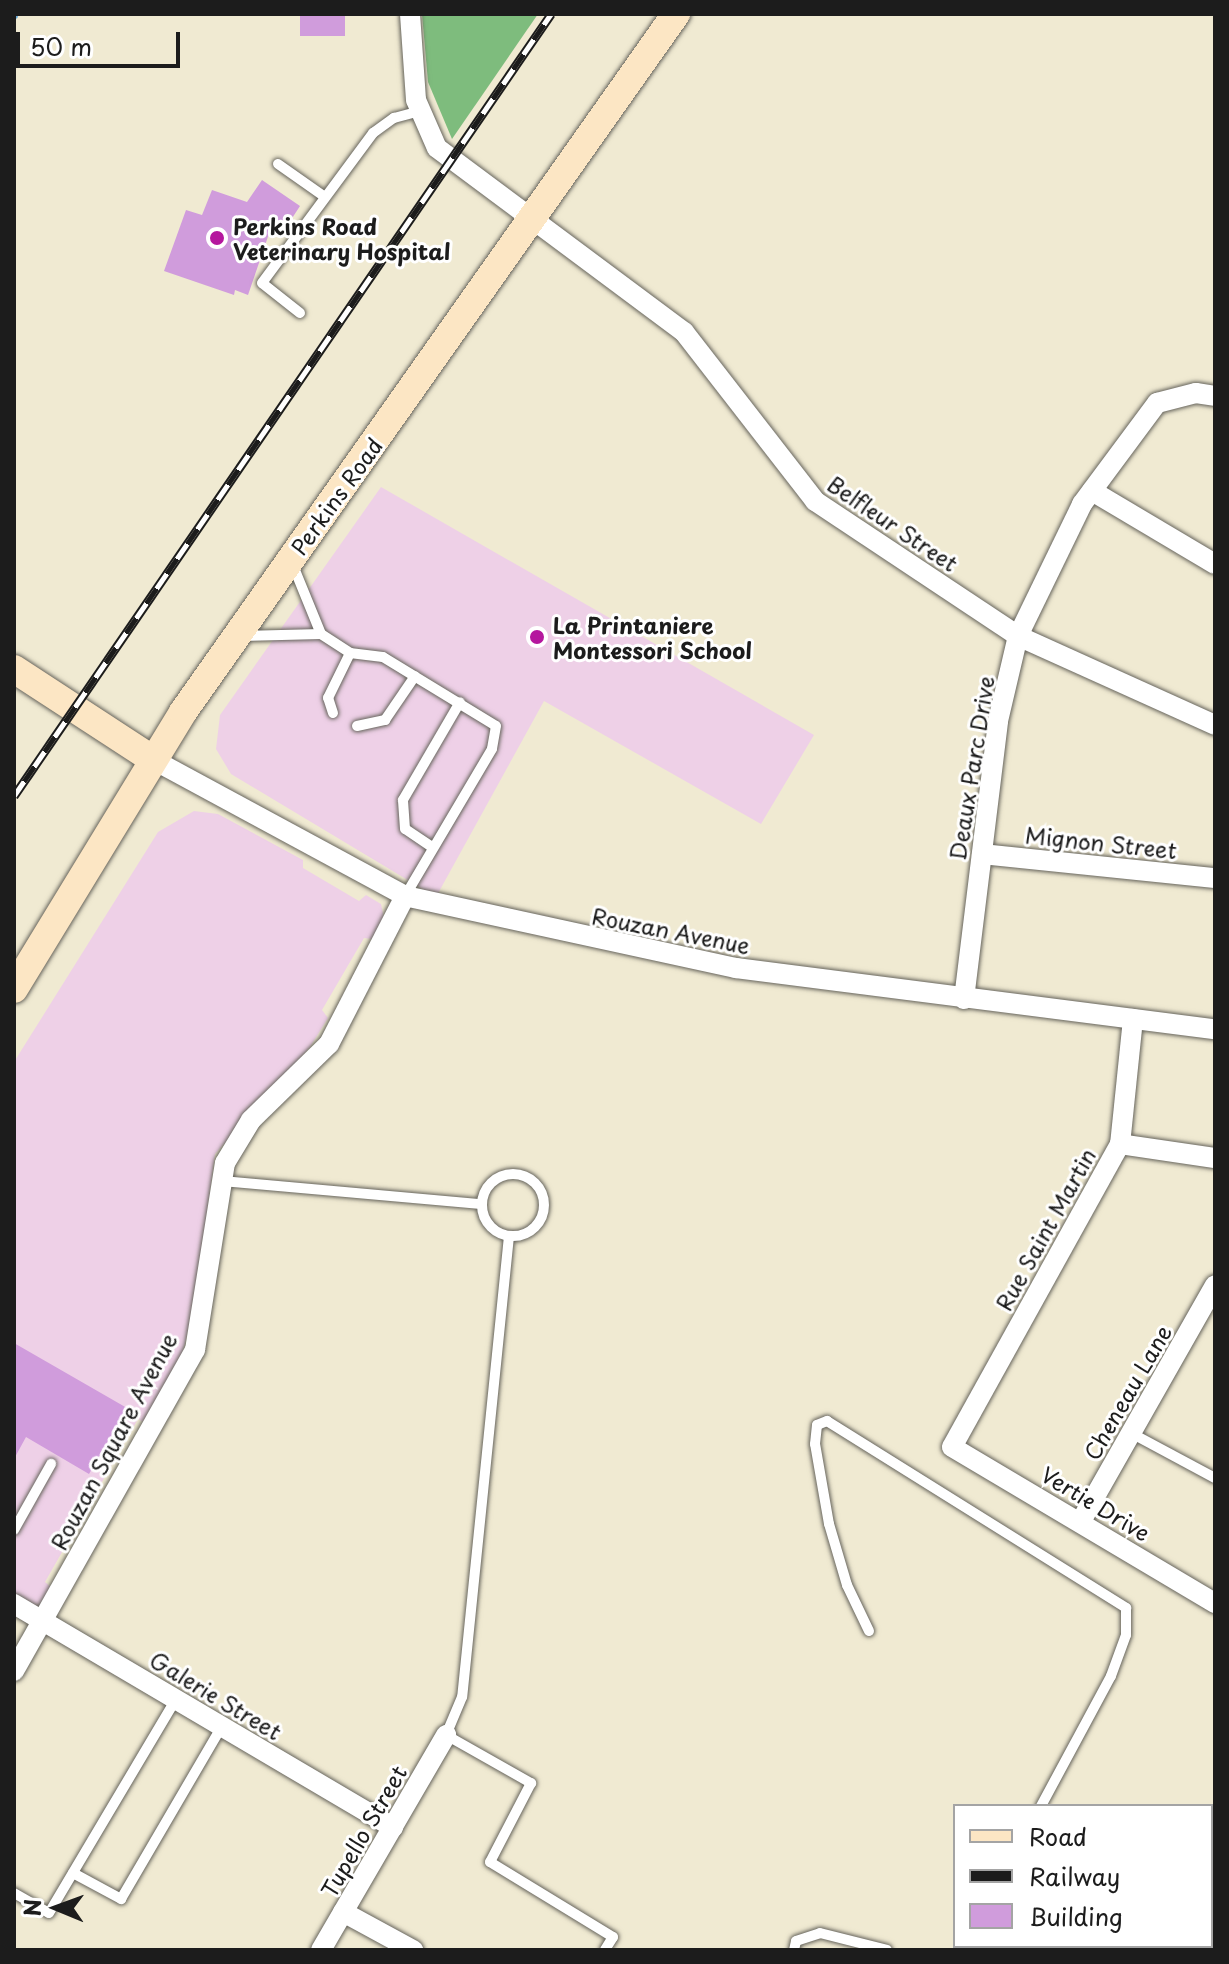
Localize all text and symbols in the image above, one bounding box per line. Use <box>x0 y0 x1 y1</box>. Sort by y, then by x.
scale bar <box>20 16 184 66</box>
text: 50 m <box>30 28 92 64</box>
place label: Perkins Road Veterinary Hospital <box>233 212 451 264</box>
marker: Perkins Road Veterinary Hospital <box>208 229 226 247</box>
street label: Perkins Road <box>285 432 387 560</box>
street label: Belfleur Street <box>822 469 964 577</box>
place label: La Printaniere Montessori School <box>553 611 754 662</box>
marker: La Printaniere Montessori School <box>528 628 546 646</box>
street label: Deaux Parc Drive <box>943 674 999 862</box>
street label: Mignon Street <box>1024 821 1178 863</box>
street label: Rouzan Avenue <box>590 902 752 958</box>
street label: Rue Saint Martin <box>989 1142 1101 1316</box>
street label: Cheneau Lane <box>1078 1320 1176 1464</box>
street label: Rouzan Square Avenue <box>45 1328 181 1554</box>
street label: Vertie Drive <box>1036 1460 1156 1546</box>
street label: Galerie Street <box>145 1645 287 1745</box>
street label: Tupello Street <box>315 1761 411 1901</box>
legend <box>953 1804 1213 1948</box>
text: Road <box>1029 1818 1087 1854</box>
text: Railway <box>1029 1858 1120 1894</box>
north arrow <box>16 1868 96 1948</box>
text: Building <box>1029 1898 1123 1934</box>
text: N <box>15 1899 48 1917</box>

